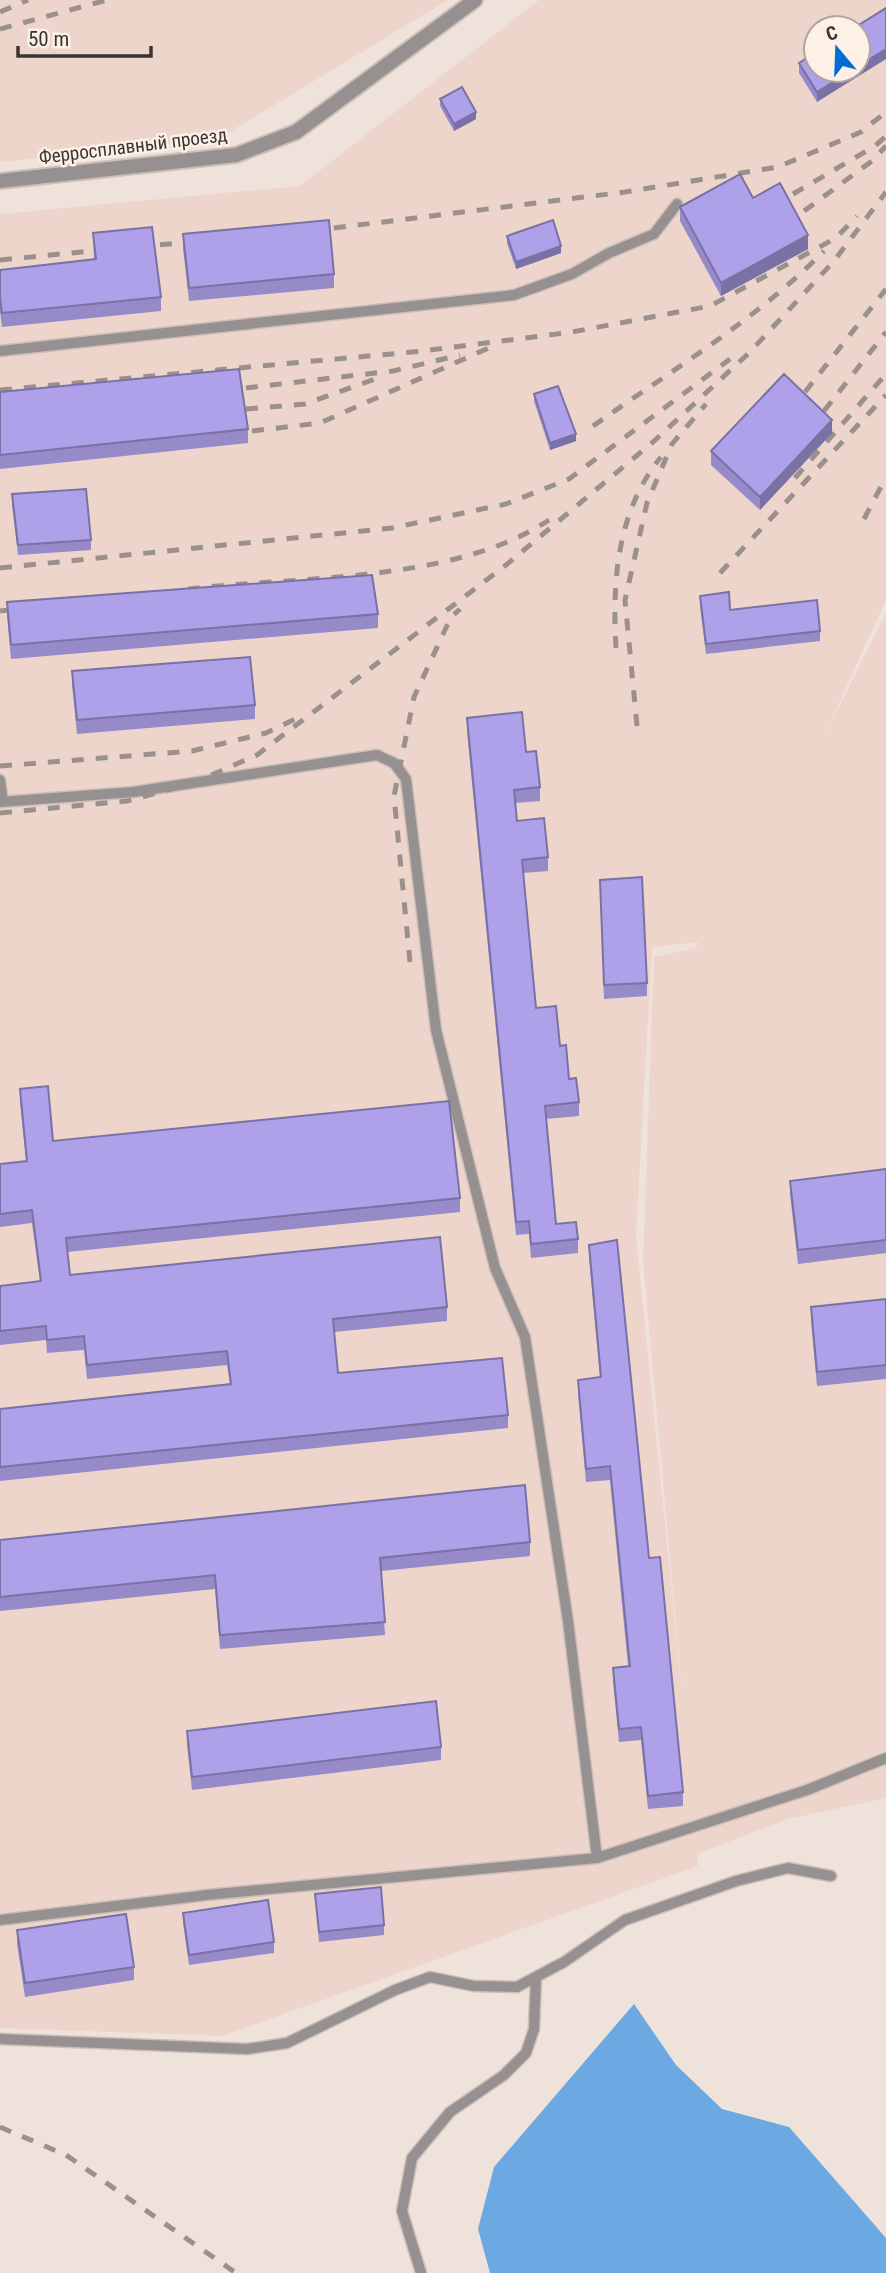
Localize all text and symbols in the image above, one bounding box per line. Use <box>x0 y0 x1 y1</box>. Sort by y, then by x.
scale bar <box>18 14 150 58</box>
north arrow <box>802 14 872 84</box>
text: С <box>823 21 841 46</box>
text: 50 m <box>28 27 69 51</box>
street label: Ферросплавный проезд <box>37 123 229 169</box>

